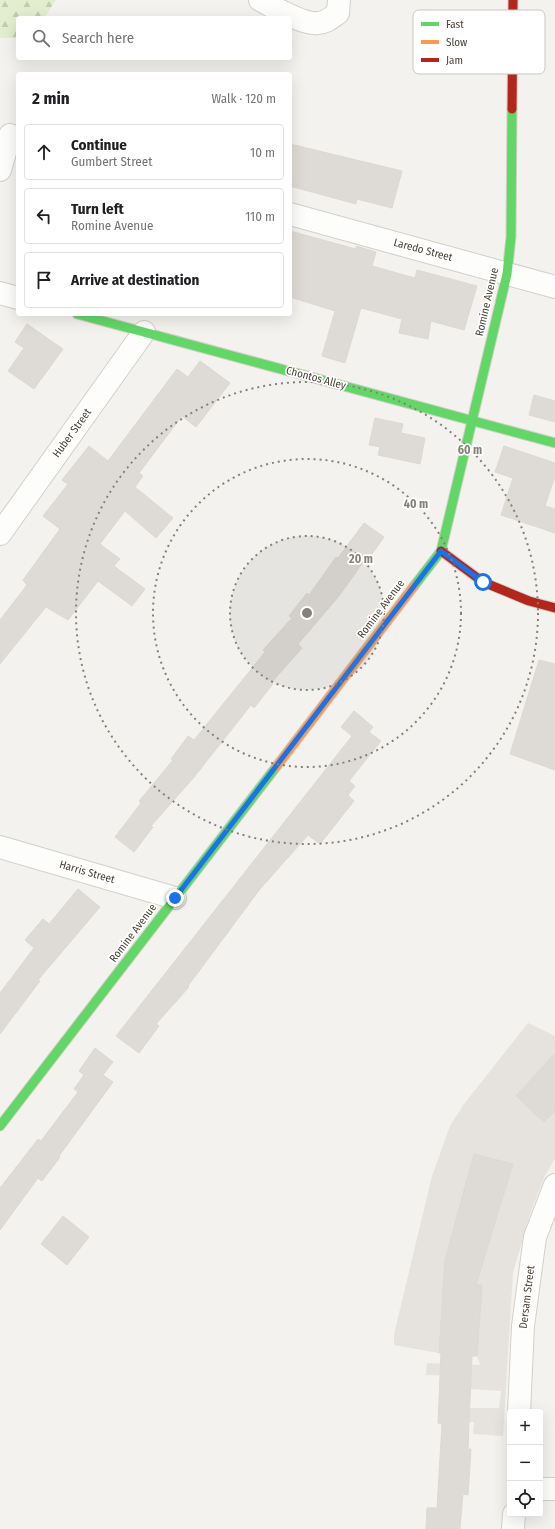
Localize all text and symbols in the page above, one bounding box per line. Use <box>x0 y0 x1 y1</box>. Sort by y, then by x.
legend <box>413 10 545 74</box>
search box <box>16 16 292 60</box>
text: Fast <box>446 18 464 31</box>
icon: search <box>30 27 52 49</box>
text: Search here <box>62 29 134 47</box>
text: Slow <box>446 36 467 49</box>
text: Jam <box>446 54 463 67</box>
text: 2 min <box>32 88 70 109</box>
text: Walk · 120 m <box>211 91 276 106</box>
text: Continue <box>71 136 127 154</box>
icon: ahead <box>33 141 55 163</box>
text: 10 m <box>250 145 275 160</box>
text: Gumbert Street <box>71 154 152 169</box>
text: Turn left <box>71 200 124 218</box>
icon: left <box>33 205 55 227</box>
text: 110 m <box>245 209 275 224</box>
text: Romine Avenue <box>71 218 153 233</box>
street label: Laredo Street <box>392 236 454 264</box>
street label: Romine Avenue <box>473 267 501 337</box>
icon: arrive <box>33 269 55 291</box>
text: Arrive at destination <box>71 271 199 289</box>
street label: Chontos Alley <box>285 364 347 392</box>
street label: Huber Street <box>50 406 94 460</box>
text: 60 m <box>458 443 482 457</box>
text: 40 m <box>404 497 428 511</box>
text: 20 m <box>348 552 373 566</box>
route start <box>474 573 492 591</box>
street label: Romine Avenue <box>355 577 407 641</box>
centre of rings <box>300 606 314 620</box>
street label: Harris Street <box>58 858 116 886</box>
route end <box>166 889 184 907</box>
street label: Romine Avenue <box>107 901 159 965</box>
street label: Dersam Street <box>517 1264 537 1329</box>
map controls <box>507 1409 543 1517</box>
button: + <box>507 1409 543 1445</box>
button: − <box>507 1445 543 1481</box>
button: locate <box>507 1481 543 1517</box>

